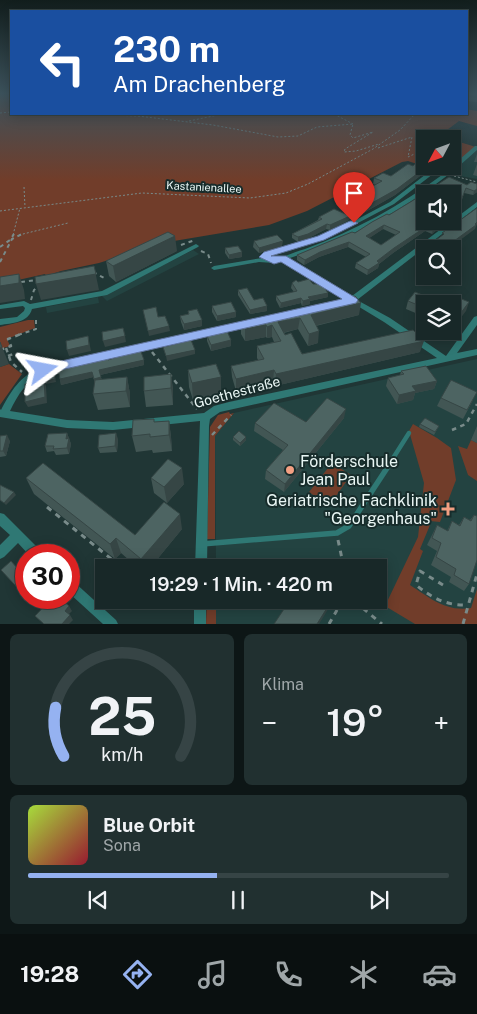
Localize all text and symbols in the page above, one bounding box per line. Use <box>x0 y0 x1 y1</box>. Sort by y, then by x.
text: 230 m <box>113 29 220 70</box>
icon: left <box>30 30 95 95</box>
text: Am Drachenberg <box>113 71 286 97</box>
north arrow <box>416 130 461 175</box>
map controls <box>416 130 461 340</box>
pin <box>333 172 375 223</box>
street label: Kastanienallee <box>166 179 242 195</box>
icon: arrive <box>340 179 368 207</box>
button: sound <box>416 185 461 230</box>
button: search <box>416 240 461 285</box>
button: layers <box>416 295 461 340</box>
position arrow <box>16 343 68 395</box>
street label: Goethestraße <box>192 373 282 411</box>
place label: Förderschule Jean Paul <box>300 452 398 489</box>
marker: Förderschule Jean Paul <box>284 464 296 476</box>
place label: Geriatrische Fachklinik "Georgenhaus" <box>266 491 437 528</box>
marker: Geriatrische Fachklinik "Georgenhaus" <box>441 502 455 516</box>
speed limit sign: 30 <box>15 544 80 609</box>
text: 19:29 · 1 Min. · 420 m <box>149 573 333 595</box>
text: Klima <box>262 675 304 694</box>
text: 25 <box>88 686 156 747</box>
text: 19° <box>326 700 384 745</box>
text: − <box>262 706 277 739</box>
text: + <box>433 706 449 739</box>
text: km/h <box>101 744 143 765</box>
text: Blue Orbit <box>103 814 195 836</box>
text: Sona <box>103 836 141 855</box>
icon: previous <box>84 886 112 914</box>
icon: pause <box>224 886 252 914</box>
icon: next <box>365 886 393 914</box>
icon: directions <box>120 957 155 992</box>
icon: music <box>195 957 230 992</box>
icon: phone <box>271 957 306 992</box>
icon: climate <box>346 957 381 992</box>
icon: car <box>422 957 457 992</box>
text: 19:28 <box>20 961 79 987</box>

